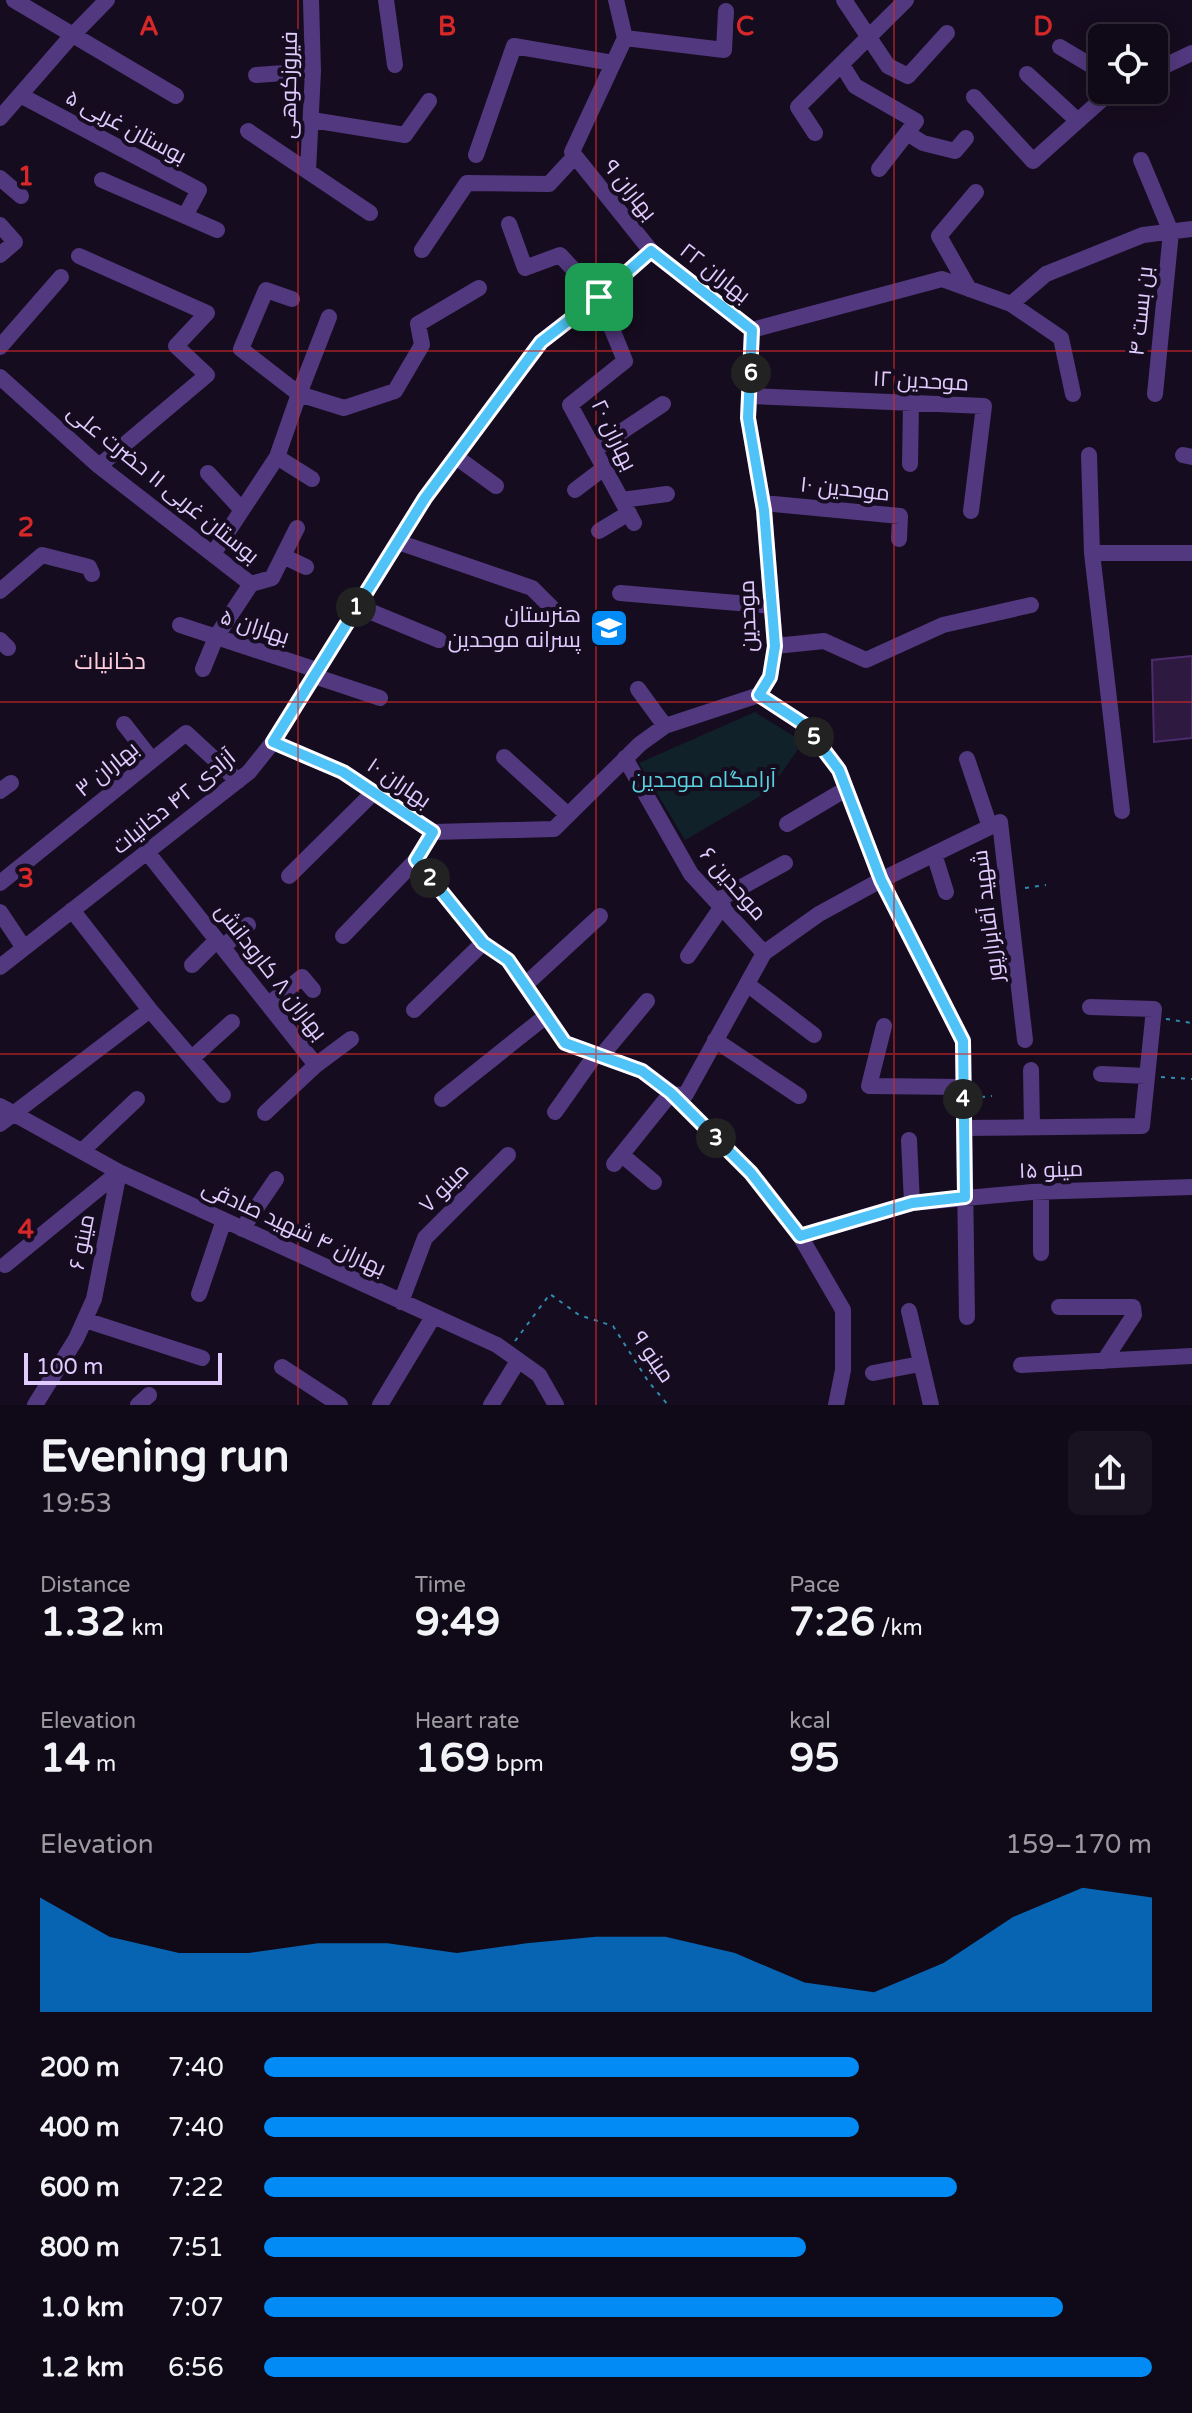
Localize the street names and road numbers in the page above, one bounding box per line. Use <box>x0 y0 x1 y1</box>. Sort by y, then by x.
street label: فیروزکوهی <box>275 31 303 139</box>
street label: بوستان غربی ۵ <box>61 84 191 170</box>
street label: بهاران ۹ <box>598 154 662 226</box>
street label: بهاران ۲۲ <box>675 237 755 309</box>
street label: بن بست ۴ <box>1123 265 1159 357</box>
street label: موحدین ۱۲ <box>872 366 970 396</box>
street label: بهاران ۲۰ <box>586 395 642 475</box>
street label: بوستان غربی ۱۱ حضرت علی <box>62 399 264 569</box>
street label: موحدین ۱۰ <box>799 471 891 507</box>
street label: موحدین <box>734 580 762 652</box>
street label: بهاران ۵ <box>217 604 293 650</box>
street label: بهاران ۳ <box>70 736 144 802</box>
street label: آزادی ۴۲ دخانیات <box>107 744 241 860</box>
street label: بهاران ۱۰ <box>362 752 436 814</box>
street label: موحدین ۶ <box>694 842 772 926</box>
street label: شهید آقابرارپور <box>967 848 1010 985</box>
street label: بهاران ۸ کارودانش <box>210 898 332 1046</box>
street label: مینو ۱۵ <box>1018 1156 1084 1184</box>
street label: مینو ۷ <box>414 1158 474 1218</box>
street label: بهاران ۴ شهید صادقی <box>198 1174 390 1282</box>
street label: مینو ۶ <box>64 1212 100 1272</box>
street label: مینو ۹ <box>626 1326 680 1388</box>

